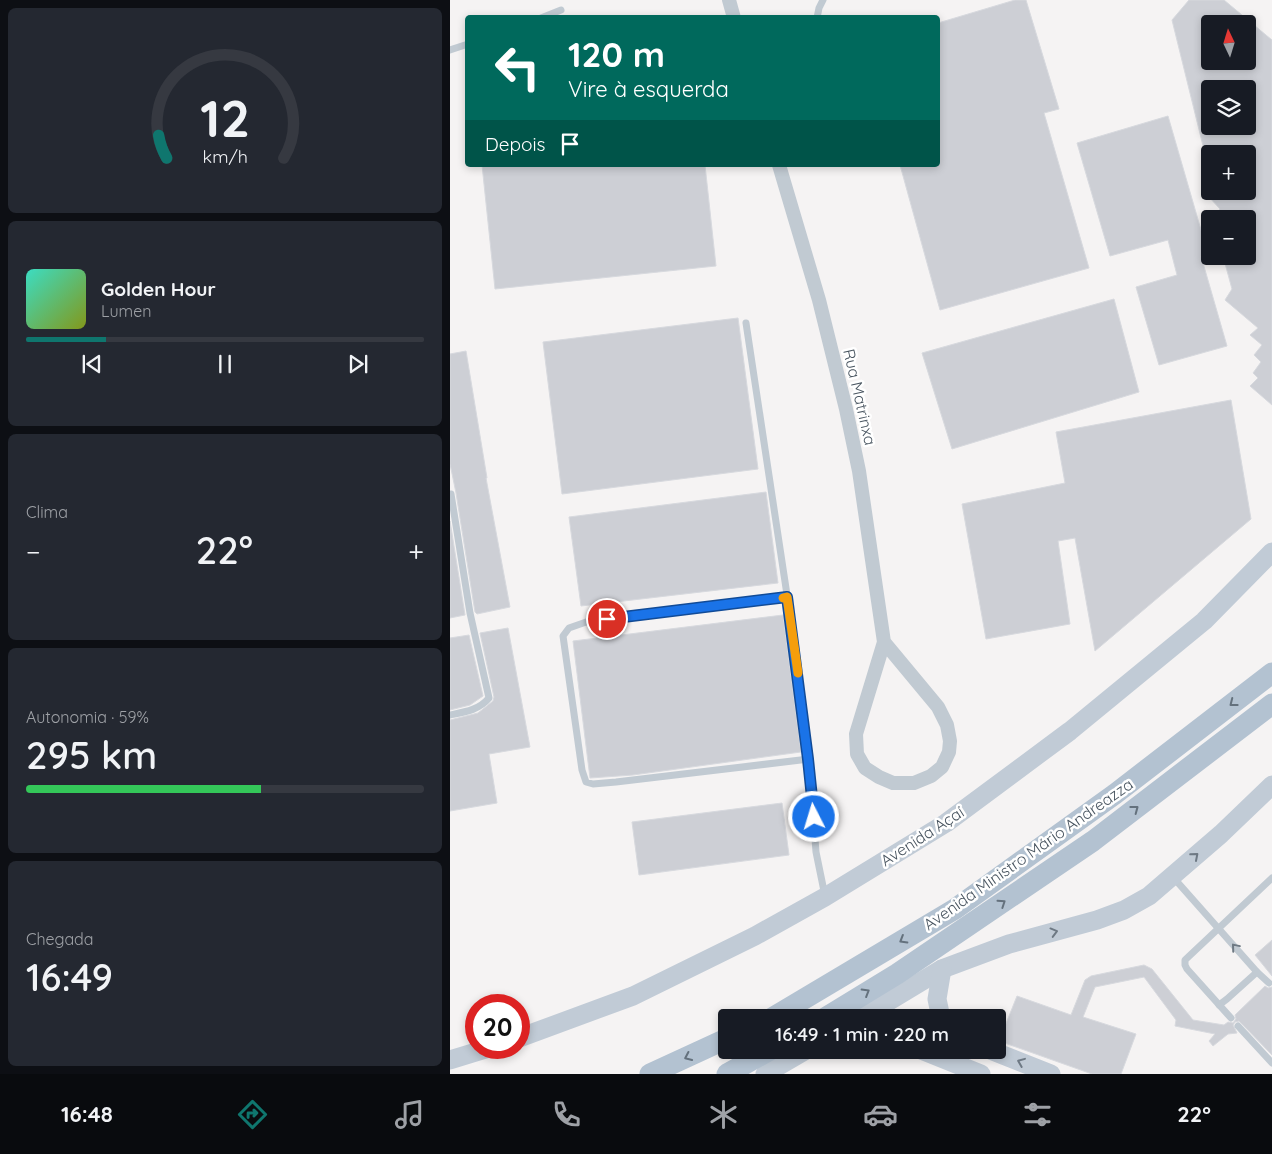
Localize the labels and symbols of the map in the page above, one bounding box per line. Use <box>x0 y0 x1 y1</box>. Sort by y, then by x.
north arrow <box>1201 15 1256 70</box>
street label: Rua Matrinxa <box>839 347 881 447</box>
pin <box>586 598 628 640</box>
one-way arrow <box>1230 697 1239 705</box>
street label: Avenida Ministro Mário Andreazza <box>919 774 1137 934</box>
position arrow <box>787 790 839 842</box>
street label: Avenida Açaí <box>876 801 968 870</box>
one-way arrow <box>1129 807 1138 815</box>
one-way arrow <box>1189 853 1198 862</box>
one-way arrow <box>996 900 1006 909</box>
one-way arrow <box>1050 927 1059 938</box>
one-way arrow <box>899 934 908 944</box>
one-way arrow <box>1232 943 1241 952</box>
one-way arrow <box>861 989 870 999</box>
speed limit sign: 20 <box>465 994 530 1059</box>
one-way arrow <box>684 1050 693 1061</box>
one-way arrow <box>1017 1058 1026 1068</box>

